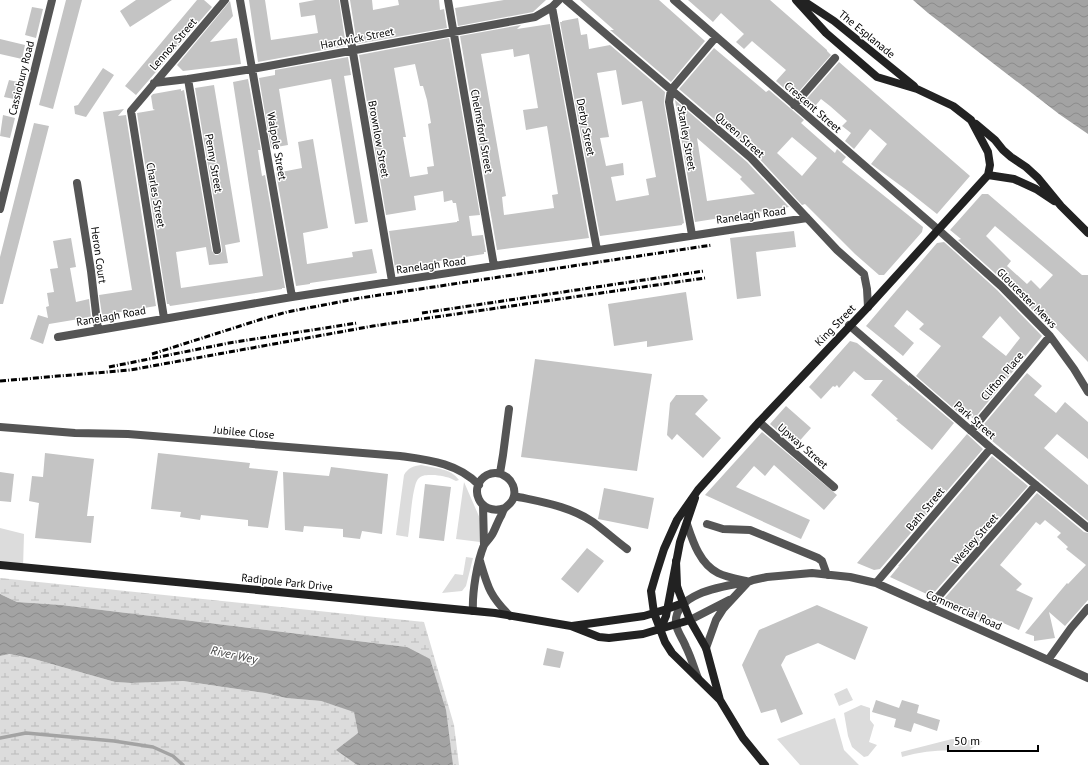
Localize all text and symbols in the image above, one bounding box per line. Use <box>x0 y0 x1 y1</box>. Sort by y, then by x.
street label: The Esplanade <box>836 7 898 61</box>
street label: Lennox Street <box>147 15 200 73</box>
street label: Hardwick Street <box>319 24 395 52</box>
street label: Cassiobury Road <box>5 39 37 117</box>
street label: Crescent Street <box>782 78 845 136</box>
street label: Chelmsford Street <box>468 88 496 174</box>
street label: Derby Street <box>574 97 598 157</box>
street label: Brownlow Street <box>365 99 393 179</box>
street label: Stanley Street <box>674 105 700 172</box>
street label: Queen Street <box>712 109 768 161</box>
street label: Walpole Street <box>264 111 290 181</box>
street label: Penny Street <box>202 133 226 194</box>
street label: Charles Street <box>143 161 169 229</box>
street label: Ranelagh Road <box>715 203 787 227</box>
street label: Heron Court <box>88 226 110 285</box>
street label: Ranelagh Road <box>395 253 467 277</box>
street label: Gloucester Mews <box>994 265 1060 331</box>
street label: King Street <box>812 301 858 349</box>
street label: Ranelagh Road <box>75 303 147 329</box>
street label: Clifton Place <box>978 348 1027 403</box>
street label: Park Street <box>951 398 999 442</box>
street label: Upway Street <box>775 420 831 472</box>
street label: Jubilee Close <box>212 422 275 442</box>
street label: Bath Street <box>903 484 947 534</box>
street label: Wesley Street <box>949 510 1001 567</box>
street label: Radipole Park Drive <box>241 570 334 594</box>
street label: Commercial Road <box>924 587 1004 633</box>
water label: River Wey <box>209 642 260 667</box>
scale bar <box>948 727 1038 753</box>
text: 50 m <box>954 733 980 748</box>

